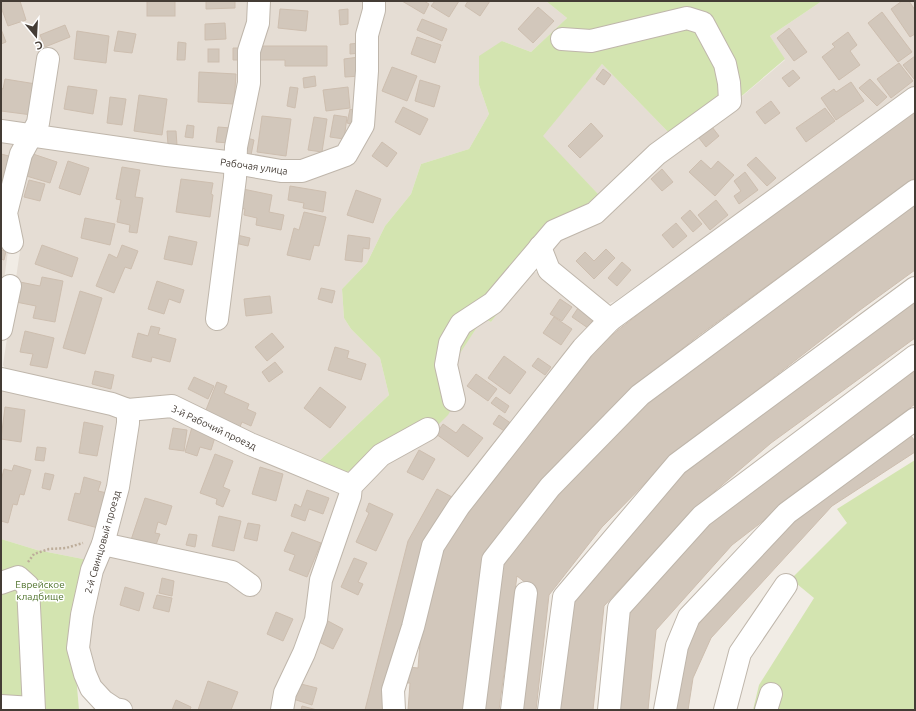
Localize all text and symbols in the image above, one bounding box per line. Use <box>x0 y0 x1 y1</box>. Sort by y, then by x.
north arrow <box>16 16 56 56</box>
text: С <box>34 39 44 52</box>
street label: Рабочая улица <box>219 156 288 177</box>
street label: 3-й Рабочий проезд <box>170 403 258 452</box>
street label: 2-й Свинцовый проезд <box>83 489 122 595</box>
park label: Еврейское кладбище <box>15 579 65 602</box>

